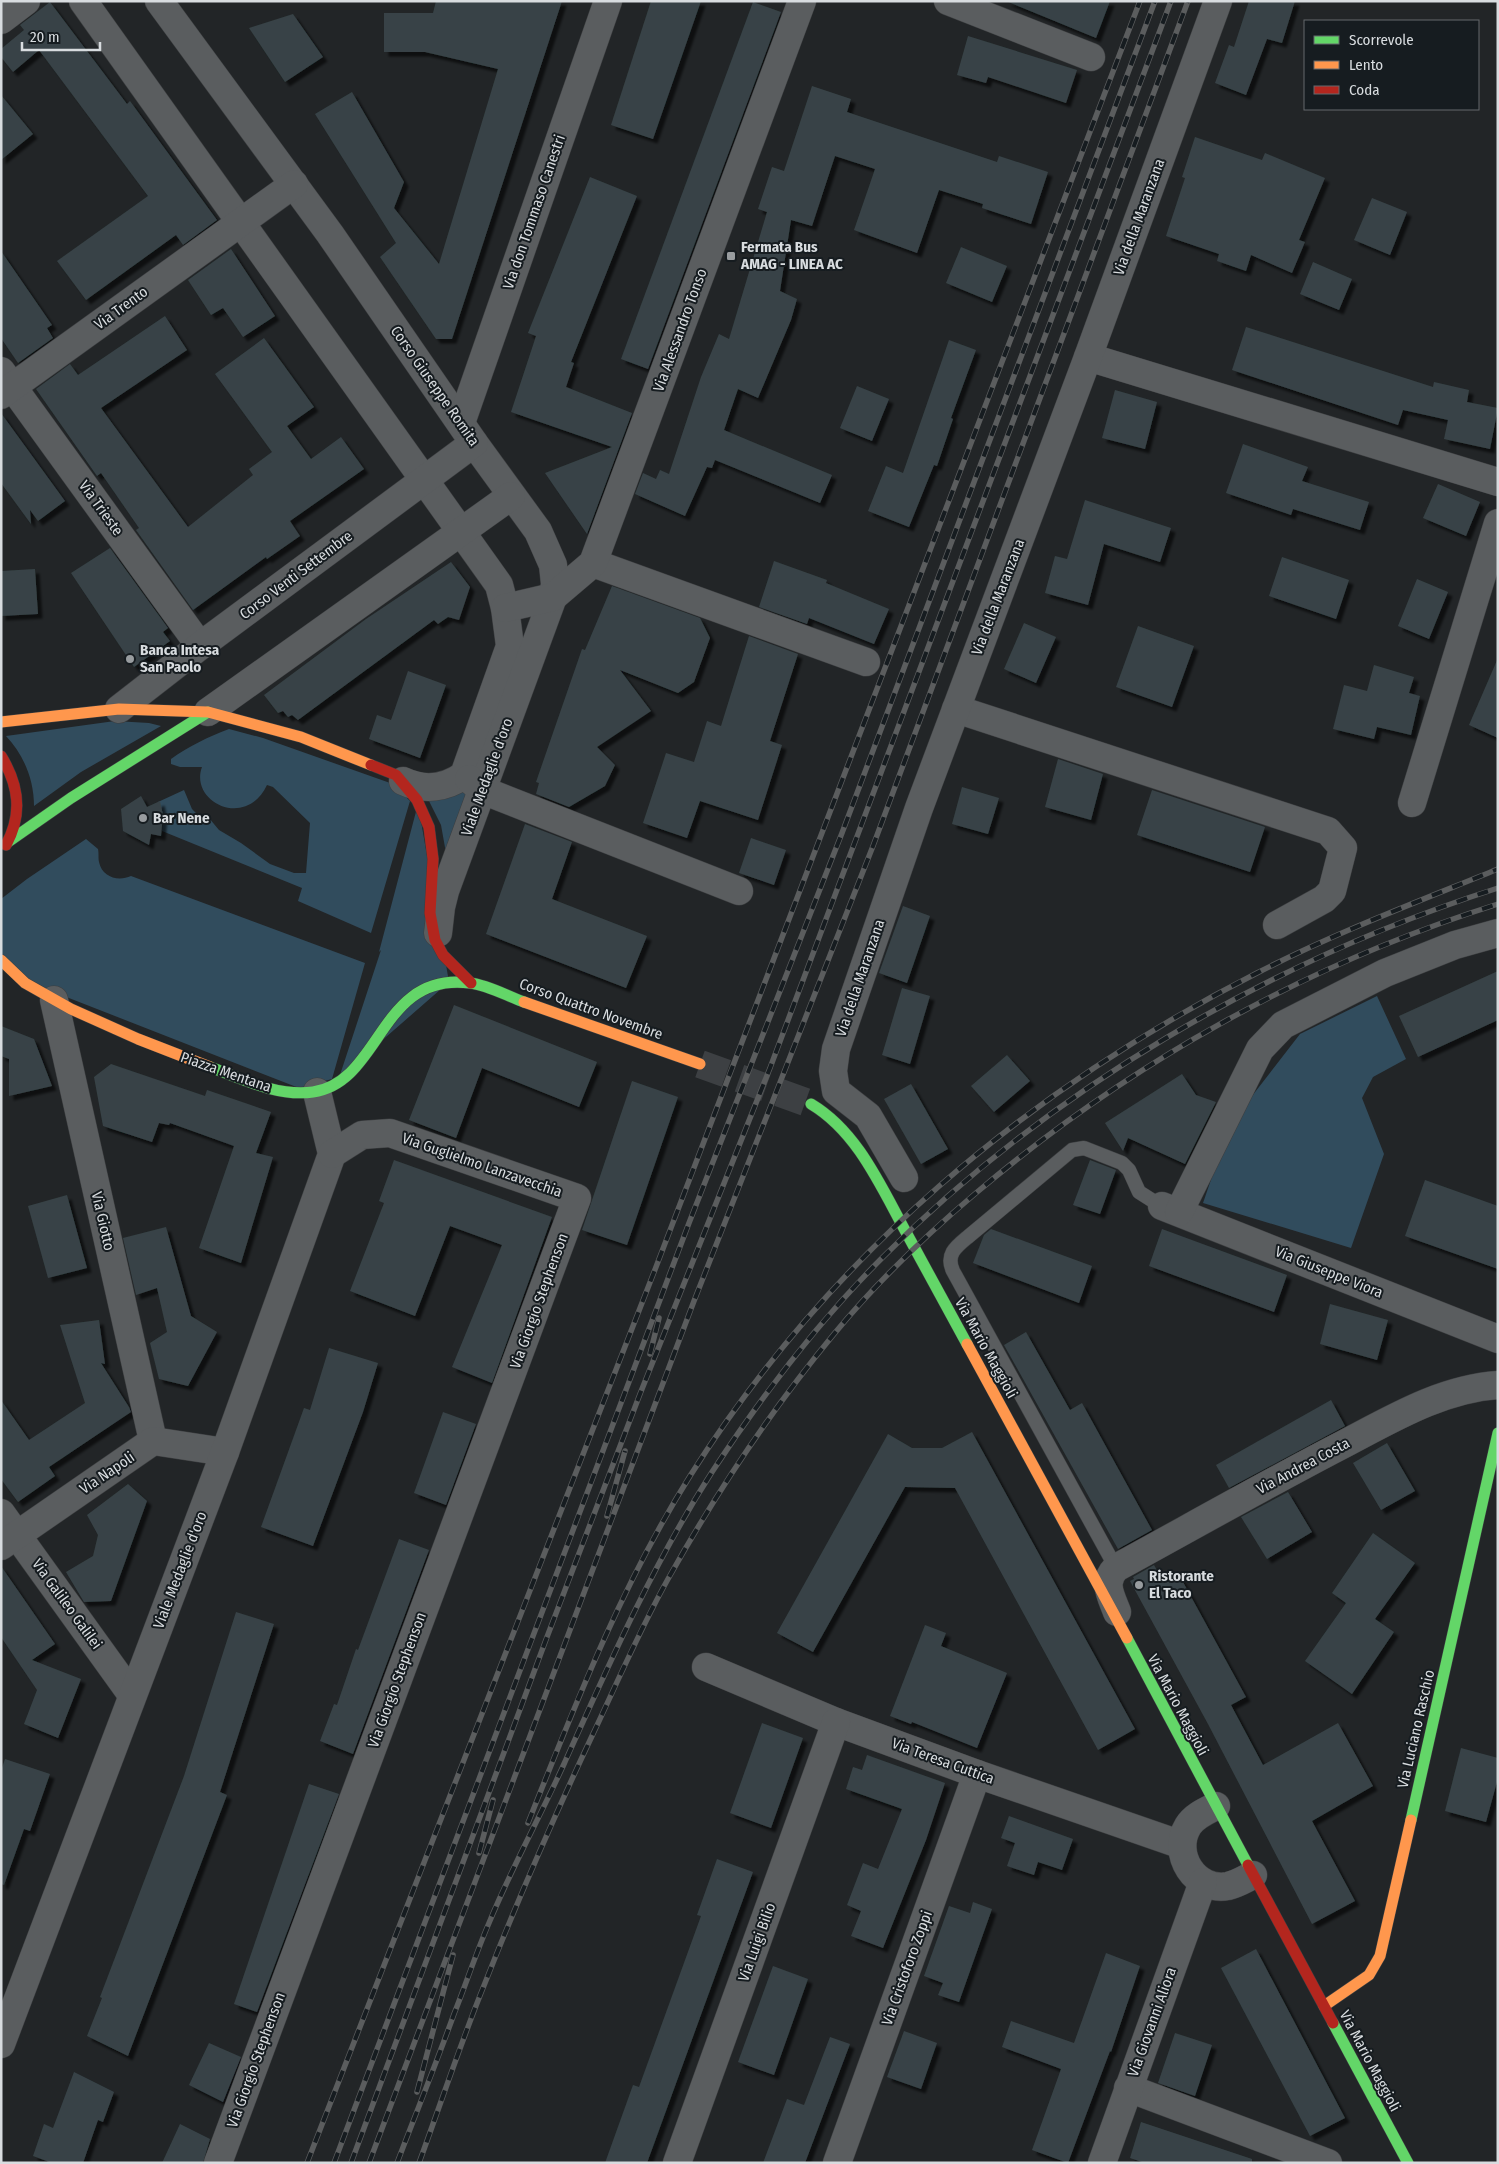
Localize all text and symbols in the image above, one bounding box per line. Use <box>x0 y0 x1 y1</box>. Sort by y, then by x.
scale bar <box>22 20 100 52</box>
legend <box>1304 20 1479 110</box>
text: 20 m <box>30 28 60 46</box>
text: Scorrevole <box>1349 31 1414 49</box>
text: Lento <box>1349 56 1383 74</box>
text: Coda <box>1349 81 1380 99</box>
street label: Via don Tommaso Canestri <box>499 132 569 292</box>
street label: Via della Maranzana <box>1110 156 1168 278</box>
place label: Fermata Bus AMAG - LINEA AC <box>740 238 843 273</box>
marker: Fermata Bus AMAG - LINEA AC <box>725 250 737 262</box>
street label: Via Alessandro Tonso <box>649 266 711 394</box>
street label: Via Trento <box>91 283 151 333</box>
street label: Corso Giuseppe Romita <box>387 323 483 449</box>
street label: Via Trieste <box>75 477 127 539</box>
street label: Corso Venti Settembre <box>236 527 356 623</box>
street label: Via della Maranzana <box>968 536 1028 658</box>
place label: Banca Intesa San Paolo <box>140 641 220 676</box>
marker: Banca Intesa San Paolo <box>124 653 136 665</box>
street label: Viale Medaglie d'oro <box>457 716 517 838</box>
place label: Bar Nene <box>153 809 210 827</box>
marker: Bar Nene <box>137 812 149 824</box>
street label: Via della Maranzana <box>831 917 889 1039</box>
street label: Corso Quattro Novembre <box>517 975 665 1043</box>
street label: Piazza Mentana <box>178 1048 274 1096</box>
street label: Via Guglielmo Lanzavecchia <box>400 1129 564 1201</box>
street label: Via Giotto <box>87 1190 119 1252</box>
street label: Via Giorgio Stephenson <box>506 1231 572 1371</box>
street label: Via Giuseppe Viora <box>1272 1242 1386 1302</box>
street label: Via Mario Maggioli <box>951 1295 1021 1401</box>
street label: Via Andrea Costa <box>1253 1434 1353 1498</box>
street label: Via Napoli <box>76 1448 138 1498</box>
street label: Viale Medaglie d'oro <box>149 1509 211 1631</box>
street label: Via Galileo Galilei <box>28 1555 106 1653</box>
place label: Ristorante El Taco <box>1149 1567 1214 1602</box>
marker: Ristorante El Taco <box>1133 1579 1145 1591</box>
street label: Via Giorgio Stephenson <box>364 1610 430 1750</box>
street label: Via Mario Maggioli <box>1144 1651 1212 1759</box>
street label: Via Luciano Raschio <box>1394 1668 1438 1790</box>
street label: Via Teresa Cuttica <box>889 1734 997 1788</box>
street label: Via Luigi Bilio <box>734 1900 780 1984</box>
street label: Via Cristoforo Zoppi <box>878 1908 936 2028</box>
street label: Via Giovanni Aliora <box>1124 1965 1180 2079</box>
street label: Via Giorgio Stephenson <box>223 1990 289 2130</box>
street label: Via Mario Maggioli <box>1336 2007 1404 2115</box>

